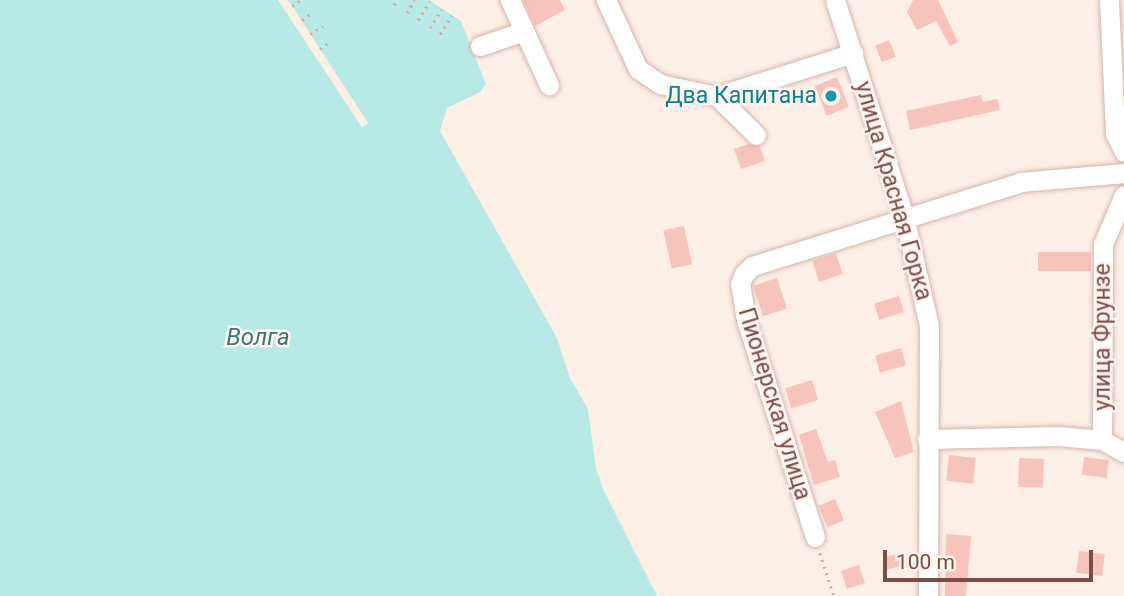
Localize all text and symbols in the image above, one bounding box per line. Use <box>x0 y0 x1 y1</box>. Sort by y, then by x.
street label: улица Красная Горка <box>849 78 937 304</box>
place label: Два Капитана <box>665 82 817 110</box>
marker: Два Капитана <box>823 88 839 104</box>
street label: улица Фрунзе <box>1089 263 1117 411</box>
street label: Пионерская улица <box>732 305 816 503</box>
water label: Волга <box>226 324 290 352</box>
scale bar <box>886 536 1096 580</box>
text: 100 m <box>896 550 955 574</box>

